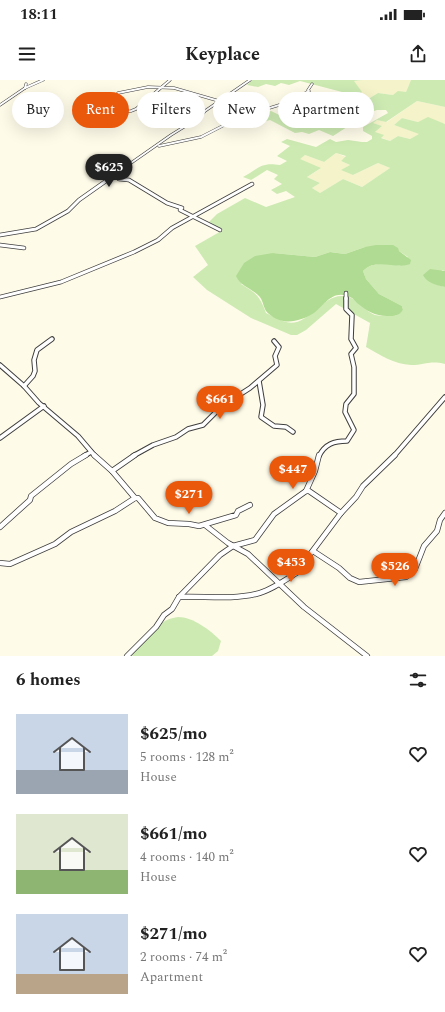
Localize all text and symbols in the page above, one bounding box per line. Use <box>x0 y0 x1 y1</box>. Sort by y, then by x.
text: 18:11 <box>20 3 58 26</box>
text: Keyplace <box>185 41 260 68</box>
icon: menu <box>16 43 38 65</box>
icon: share <box>407 43 429 65</box>
chip: Buy <box>12 92 64 128</box>
chip: Rent <box>72 92 129 128</box>
chip: Filters <box>137 92 205 128</box>
chip: New <box>213 92 270 128</box>
chip: Apartment <box>278 92 374 128</box>
pin: $625 <box>85 154 133 188</box>
text: $625 <box>94 157 124 177</box>
pin: $661 <box>196 386 244 420</box>
text: $661 <box>205 389 235 409</box>
pin: $447 <box>269 456 317 490</box>
text: $447 <box>278 459 308 479</box>
pin: $271 <box>165 481 213 515</box>
text: $271 <box>174 484 204 504</box>
pin: $453 <box>267 549 315 583</box>
text: $453 <box>276 552 306 572</box>
pin: $526 <box>371 553 419 587</box>
text: $526 <box>380 556 410 576</box>
text: 6 homes <box>16 667 81 693</box>
icon: filters <box>407 669 429 691</box>
text: $625/mo <box>140 721 207 747</box>
icon: home <box>48 730 96 778</box>
icon: heart <box>407 743 429 765</box>
text: 5 rooms · 128 m² <box>140 747 234 767</box>
text: House <box>140 767 177 787</box>
text: $661/mo <box>140 821 207 847</box>
icon: home <box>48 830 96 878</box>
icon: heart <box>407 843 429 865</box>
text: 4 rooms · 140 m² <box>140 847 234 867</box>
text: House <box>140 867 177 887</box>
text: $271/mo <box>140 921 207 947</box>
icon: home <box>48 930 96 978</box>
icon: heart <box>407 943 429 965</box>
text: 2 rooms · 74 m² <box>140 947 227 967</box>
text: Apartment <box>140 967 203 987</box>

